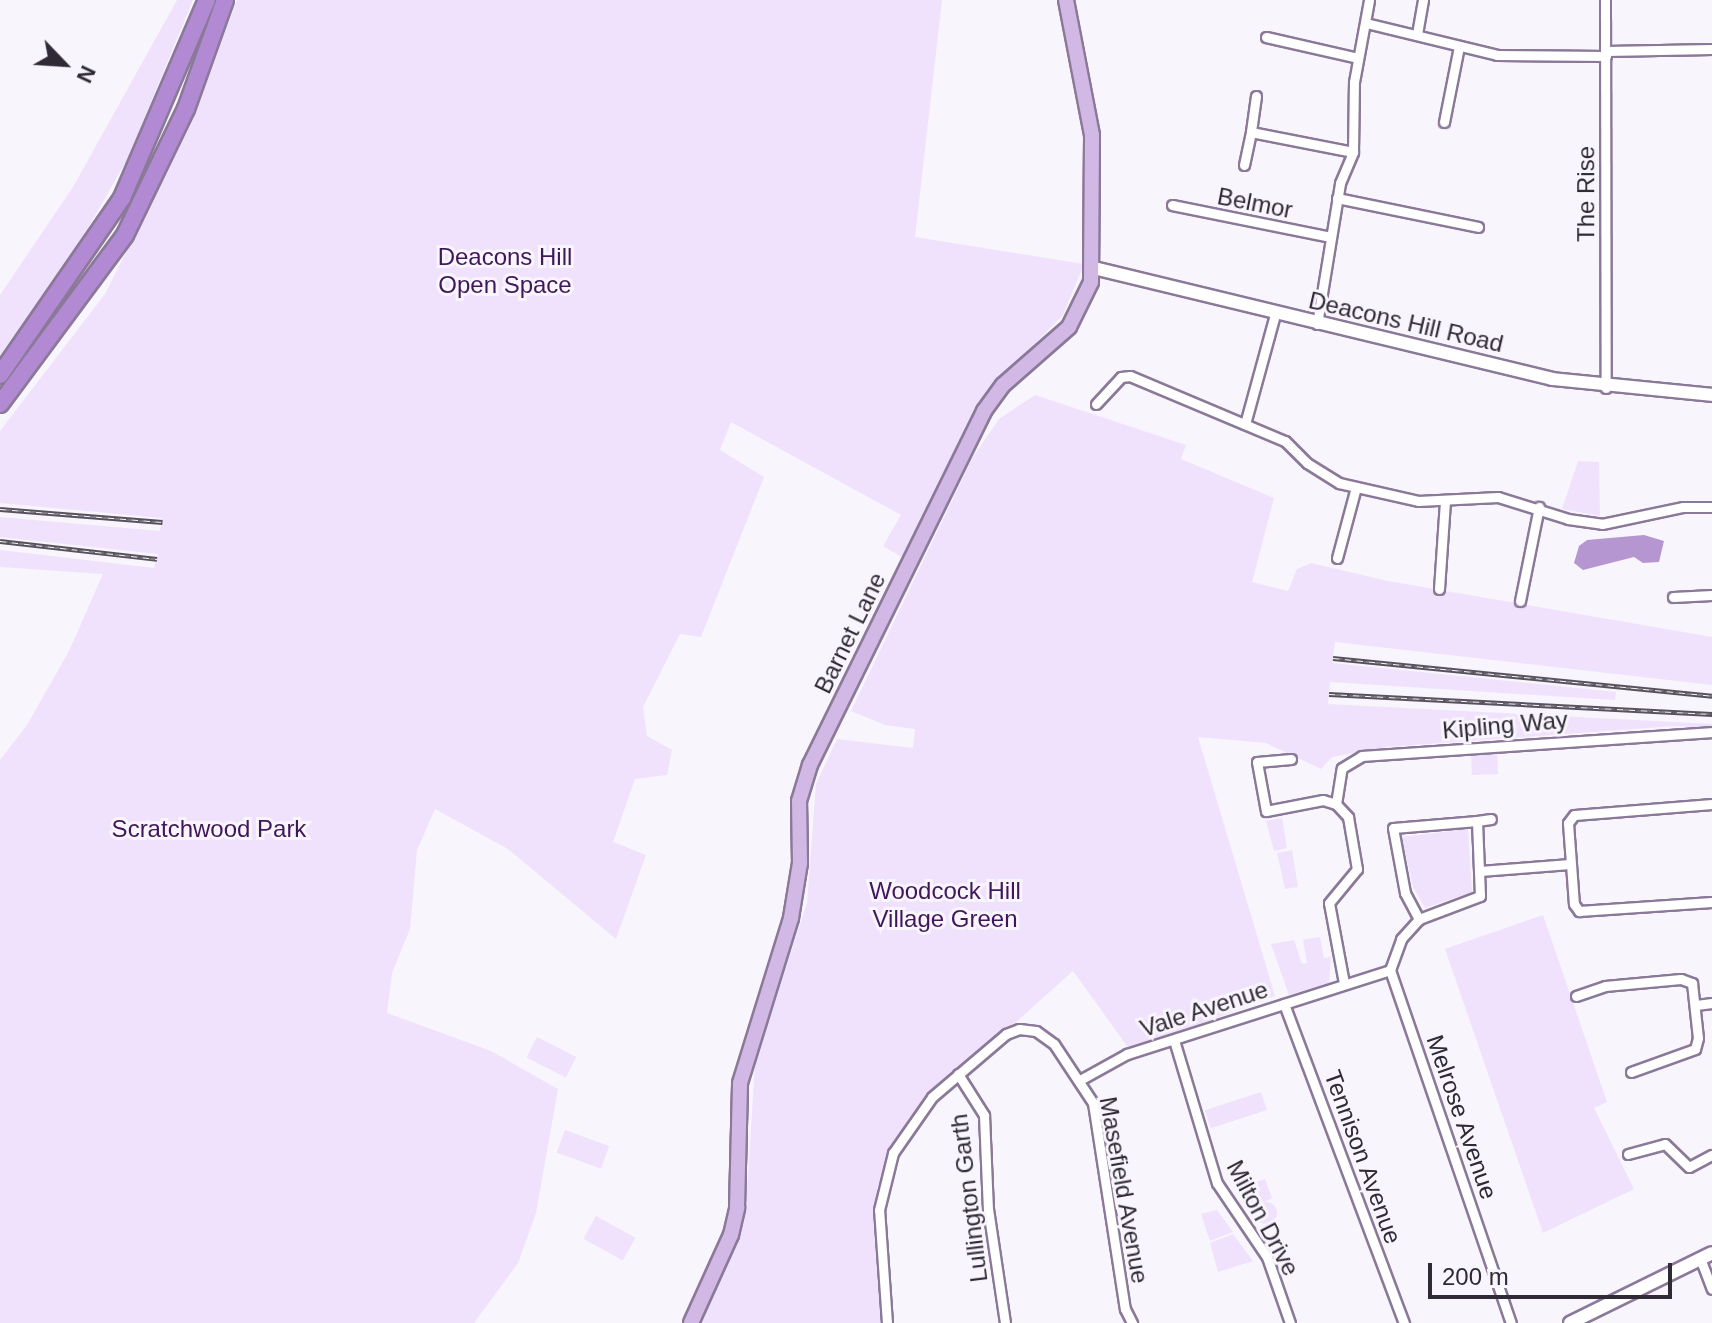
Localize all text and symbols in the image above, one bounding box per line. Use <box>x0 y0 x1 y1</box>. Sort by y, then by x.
north arrow <box>24 24 104 104</box>
text: N <box>72 62 101 87</box>
street label: The Rise <box>1572 146 1600 242</box>
street label: Belmor <box>1215 182 1295 224</box>
park label: Deacons Hill Open Space <box>438 243 572 299</box>
street label: Deacons Hill Road <box>1306 286 1506 358</box>
street label: Barnet Lane <box>808 568 892 698</box>
street label: Kipling Way <box>1441 705 1569 745</box>
park label: Scratchwood Park <box>112 815 306 843</box>
park label: Woodcock Hill Village Green <box>869 877 1021 933</box>
street label: Vale Avenue <box>1136 975 1272 1043</box>
street label: Melrose Avenue <box>1420 1031 1504 1203</box>
street label: Tennison Avenue <box>1318 1066 1408 1248</box>
street label: Masefield Avenue <box>1093 1094 1155 1286</box>
street label: Lullington Garth <box>944 1112 994 1284</box>
street label: Milton Drive <box>1221 1155 1305 1281</box>
scale bar <box>1432 1247 1676 1297</box>
text: 200 m <box>1442 1263 1509 1290</box>

